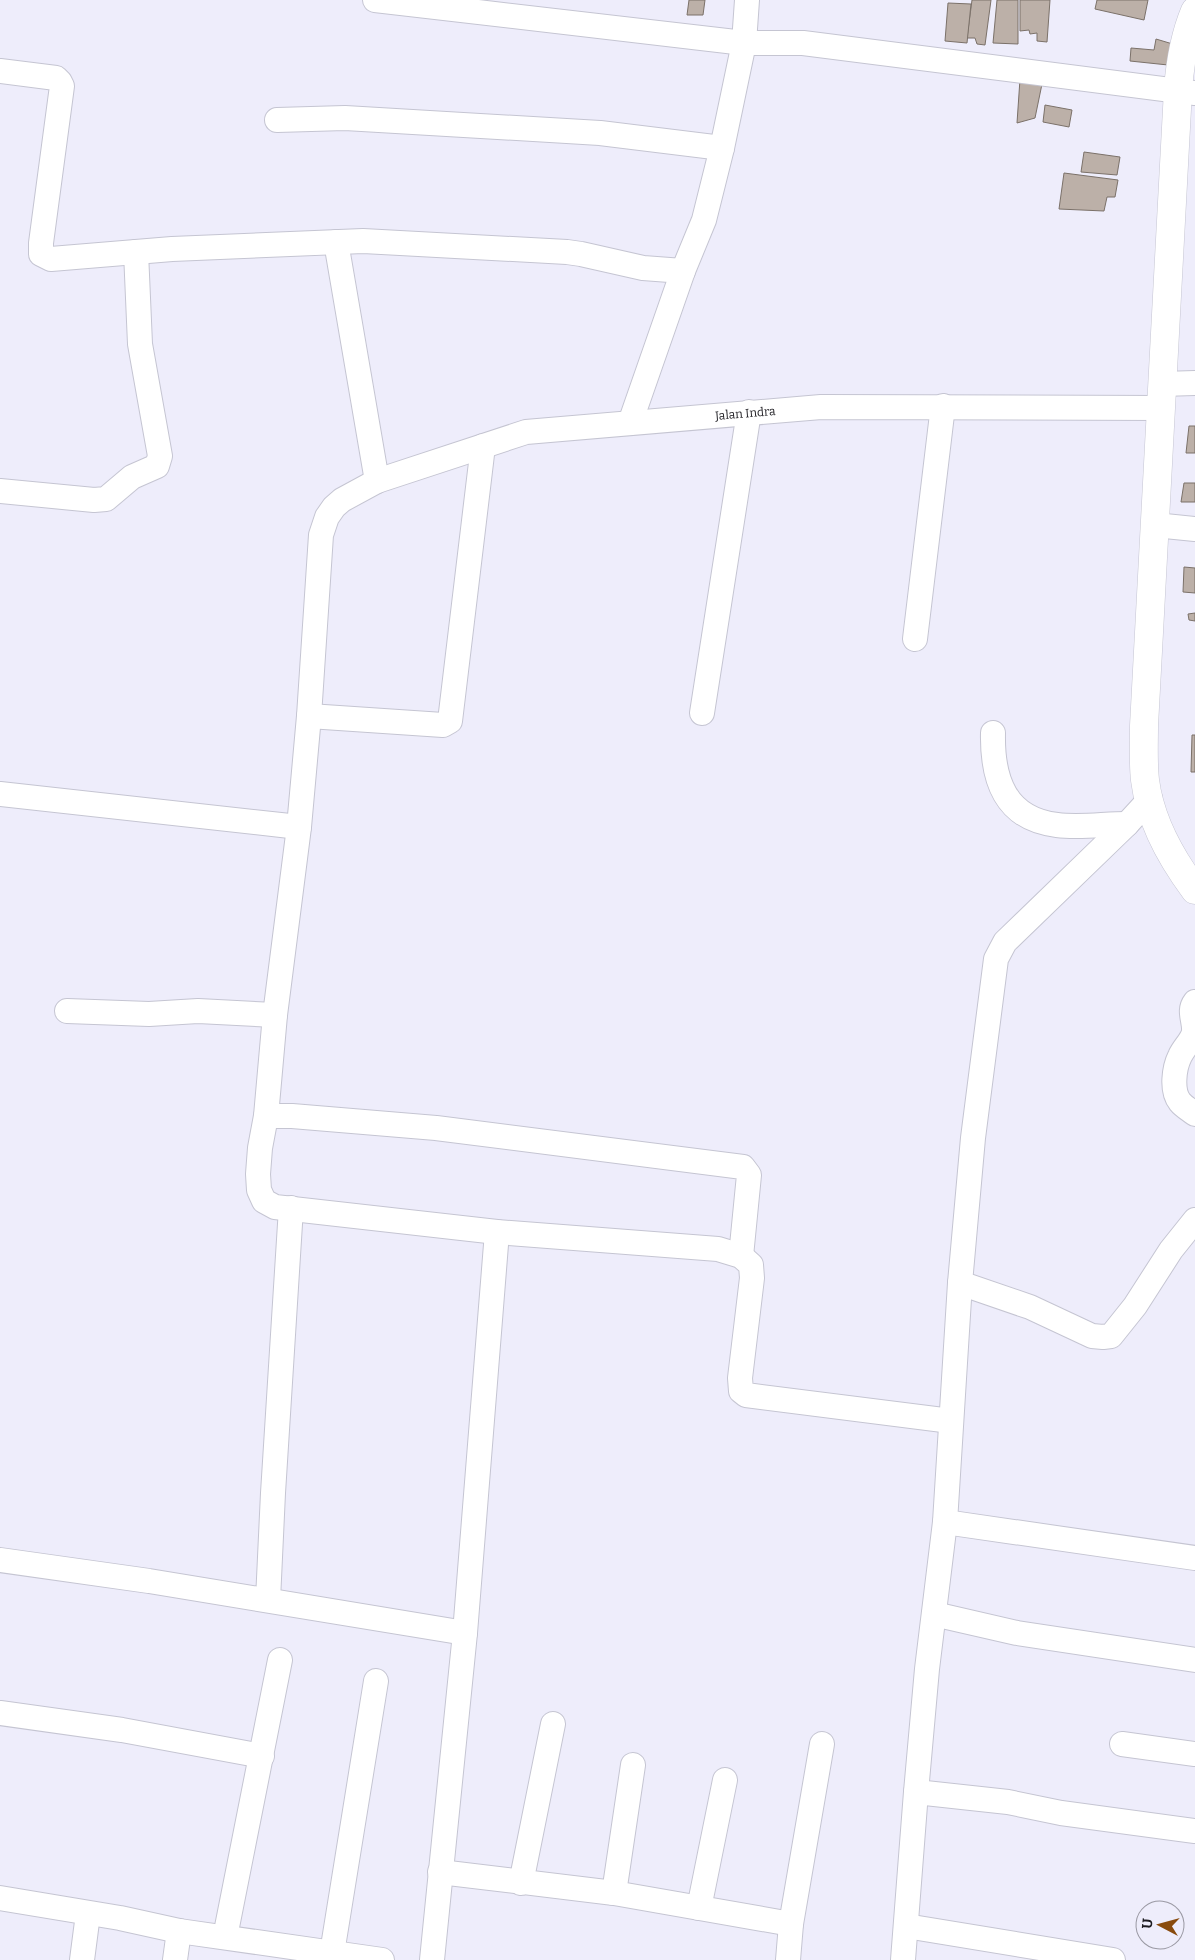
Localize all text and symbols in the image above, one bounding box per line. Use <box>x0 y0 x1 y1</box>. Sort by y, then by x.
street label: Jalan Indra <box>713 404 777 423</box>
north arrow <box>1135 1900 1185 1950</box>
text: U <box>1139 1917 1157 1930</box>

